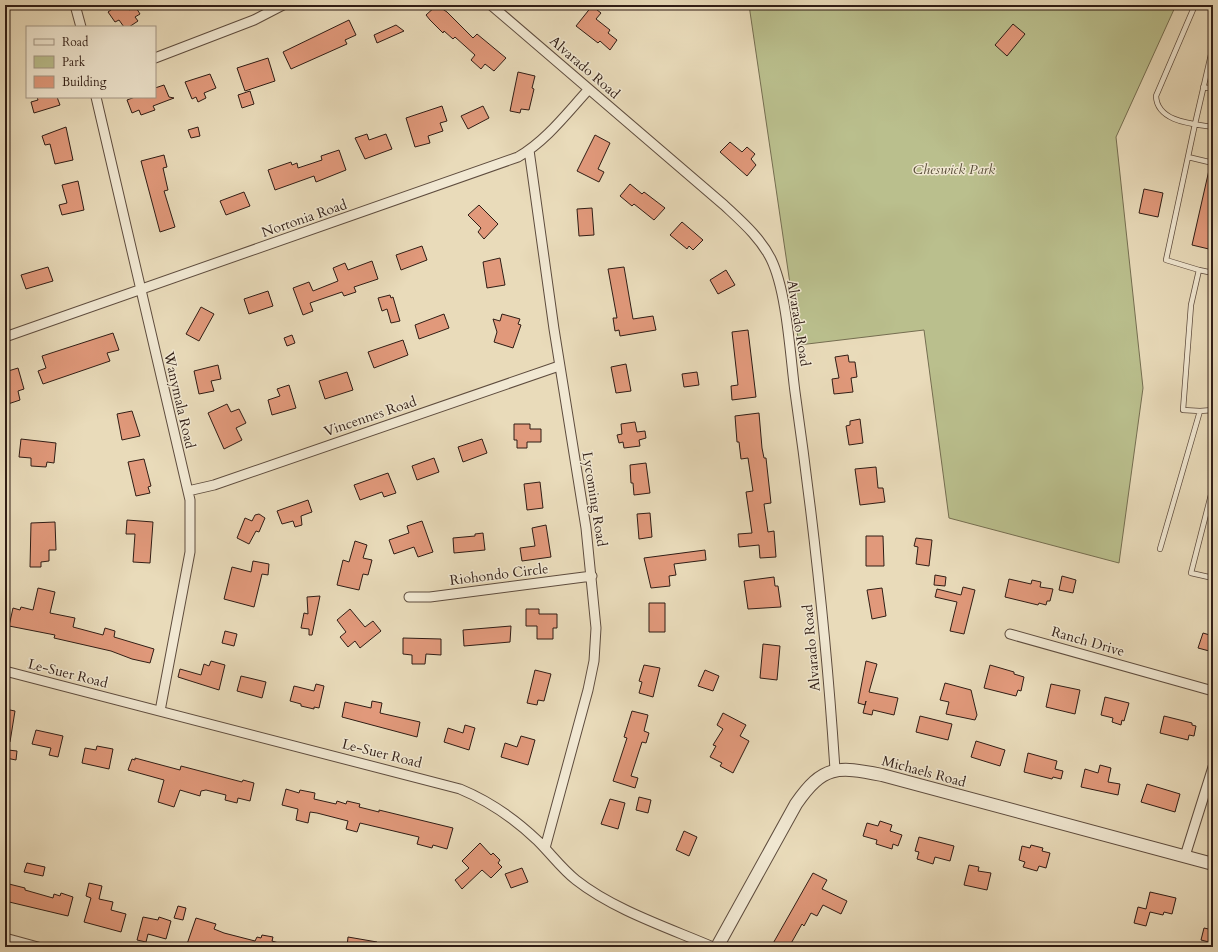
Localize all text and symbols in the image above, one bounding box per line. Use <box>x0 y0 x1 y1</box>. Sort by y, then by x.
legend <box>26 26 156 98</box>
street label: Alvarado Road <box>545 32 624 104</box>
text: Road <box>62 34 89 50</box>
text: Park <box>62 54 86 70</box>
text: Building <box>62 74 107 90</box>
park label: Cheswick Park <box>913 160 995 179</box>
street label: Nortonia Road <box>259 195 350 242</box>
street label: Alvarado Road <box>782 278 815 368</box>
street label: Wanymala Road <box>159 349 200 451</box>
street label: Vincennes Road <box>321 392 419 441</box>
street label: Lycoming Road <box>578 450 611 548</box>
street label: Riohondo Circle <box>449 559 549 590</box>
street label: Alvarado Road <box>798 603 825 692</box>
street label: Ranch Drive <box>1049 622 1127 661</box>
street label: Le-Suer Road <box>26 654 110 693</box>
street label: Le-Suer Road <box>340 734 424 773</box>
street label: Michaels Road <box>880 751 969 792</box>

